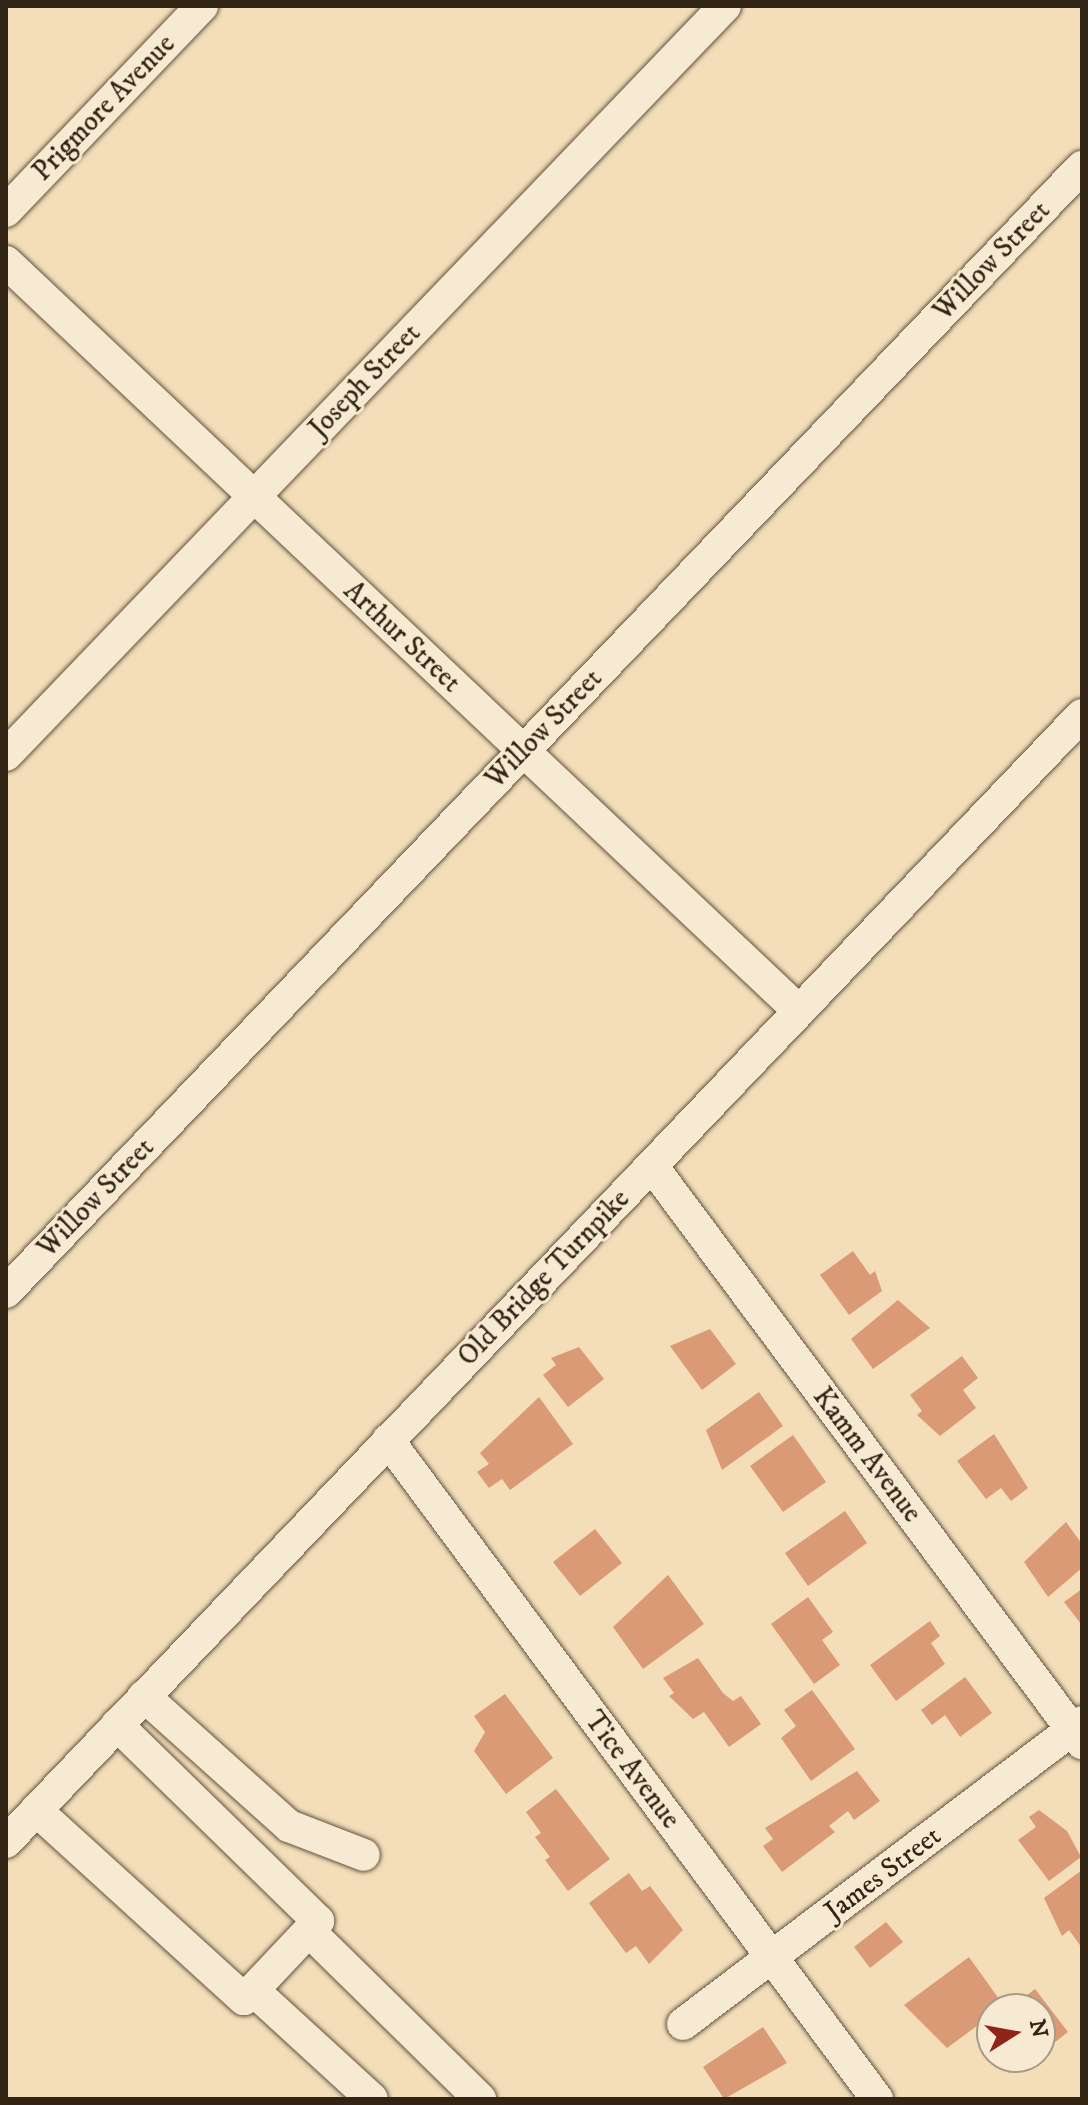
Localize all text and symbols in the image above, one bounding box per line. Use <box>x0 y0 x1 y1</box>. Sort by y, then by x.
street label: Prigmore Avenue <box>26 28 182 188</box>
street label: Willow Street <box>927 194 1057 328</box>
street label: Joseph Street <box>302 317 428 445</box>
street label: Arthur Street <box>336 574 468 700</box>
street label: Willow Street <box>479 662 609 796</box>
street label: Willow Street <box>31 1131 161 1265</box>
street label: Old Bridge Turnpike <box>451 1183 637 1373</box>
street label: Kamm Avenue <box>805 1381 929 1529</box>
street label: Tice Avenue <box>577 1705 687 1835</box>
street label: James Street <box>818 1819 948 1929</box>
north arrow <box>976 1993 1056 2073</box>
text: N <box>1023 2017 1053 2040</box>

